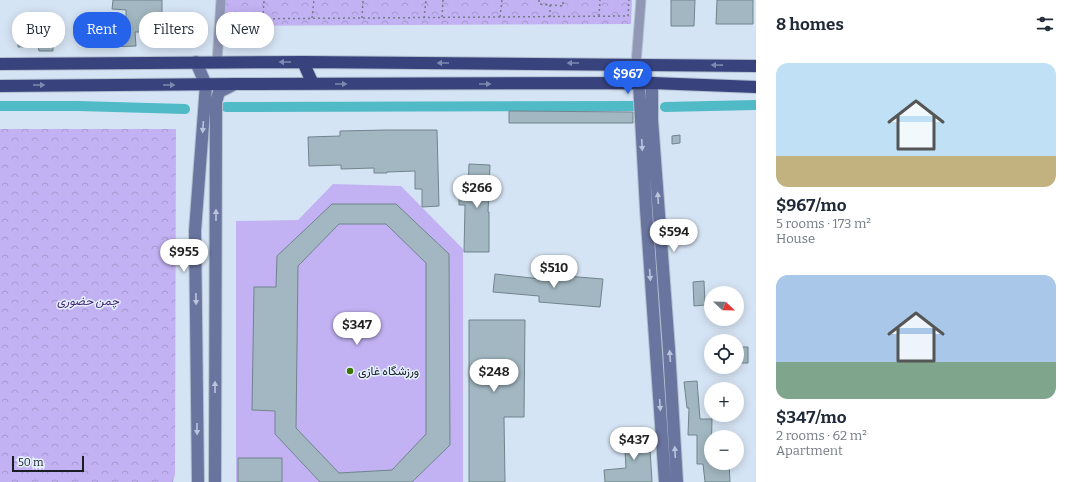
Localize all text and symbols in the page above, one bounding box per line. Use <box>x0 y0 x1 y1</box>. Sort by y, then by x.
chip: Buy <box>12 12 65 48</box>
chip: Rent <box>73 12 131 48</box>
chip: Filters <box>139 12 208 48</box>
chip: New <box>216 12 274 48</box>
icon: filters <box>1034 13 1056 35</box>
text: 8 homes <box>776 14 844 35</box>
one-way arrow <box>278 59 291 65</box>
one-way arrow <box>436 60 449 66</box>
one-way arrow <box>566 60 579 66</box>
pin: $967 <box>604 61 652 95</box>
one-way arrow <box>710 62 723 68</box>
text: $967 <box>613 66 643 81</box>
one-way arrow <box>335 81 348 87</box>
one-way arrow <box>479 81 492 87</box>
one-way arrow <box>33 82 46 88</box>
one-way arrow <box>163 82 176 88</box>
icon: home <box>880 89 952 161</box>
one-way arrow <box>199 121 206 133</box>
one-way arrow <box>639 139 645 152</box>
pin: $266 <box>453 175 501 209</box>
text: $266 <box>462 180 492 195</box>
one-way arrow <box>654 192 661 204</box>
text: $967/mo <box>776 195 846 216</box>
one-way arrow <box>213 208 219 221</box>
text: 5 rooms · 173 m² <box>776 216 871 231</box>
pin: $594 <box>650 219 698 253</box>
text: $594 <box>659 224 689 239</box>
text: House <box>776 231 815 246</box>
pin: $955 <box>160 239 208 273</box>
text: $955 <box>169 244 199 259</box>
pin: $510 <box>530 255 578 289</box>
text: $510 <box>540 260 568 275</box>
one-way arrow <box>647 269 654 281</box>
north arrow <box>704 286 744 326</box>
map controls <box>704 286 744 470</box>
one-way arrow <box>193 293 199 306</box>
park label: چمن حضوری <box>57 294 120 309</box>
icon: home <box>880 301 952 373</box>
pin: $347 <box>333 312 381 346</box>
text: $347 <box>342 317 372 332</box>
button: locate <box>704 334 744 374</box>
one-way arrow <box>666 350 673 362</box>
pin: $248 <box>470 359 518 393</box>
place label: ورزشگاه غازی <box>358 364 419 379</box>
text: $248 <box>479 364 509 379</box>
marker: ورزشگاه غازی <box>345 366 355 376</box>
one-way arrow <box>212 380 218 393</box>
button: + <box>704 382 744 422</box>
one-way arrow <box>656 399 663 411</box>
text: $347/mo <box>776 407 847 428</box>
one-way arrow <box>194 423 200 436</box>
pin: $437 <box>610 427 658 461</box>
text: 2 rooms · 62 m² <box>776 428 867 443</box>
button: − <box>704 430 744 470</box>
text: $437 <box>619 432 649 447</box>
text: Apartment <box>776 443 843 458</box>
one-way arrow <box>672 446 679 458</box>
scale bar <box>12 454 84 473</box>
text: 50 m <box>18 456 44 469</box>

